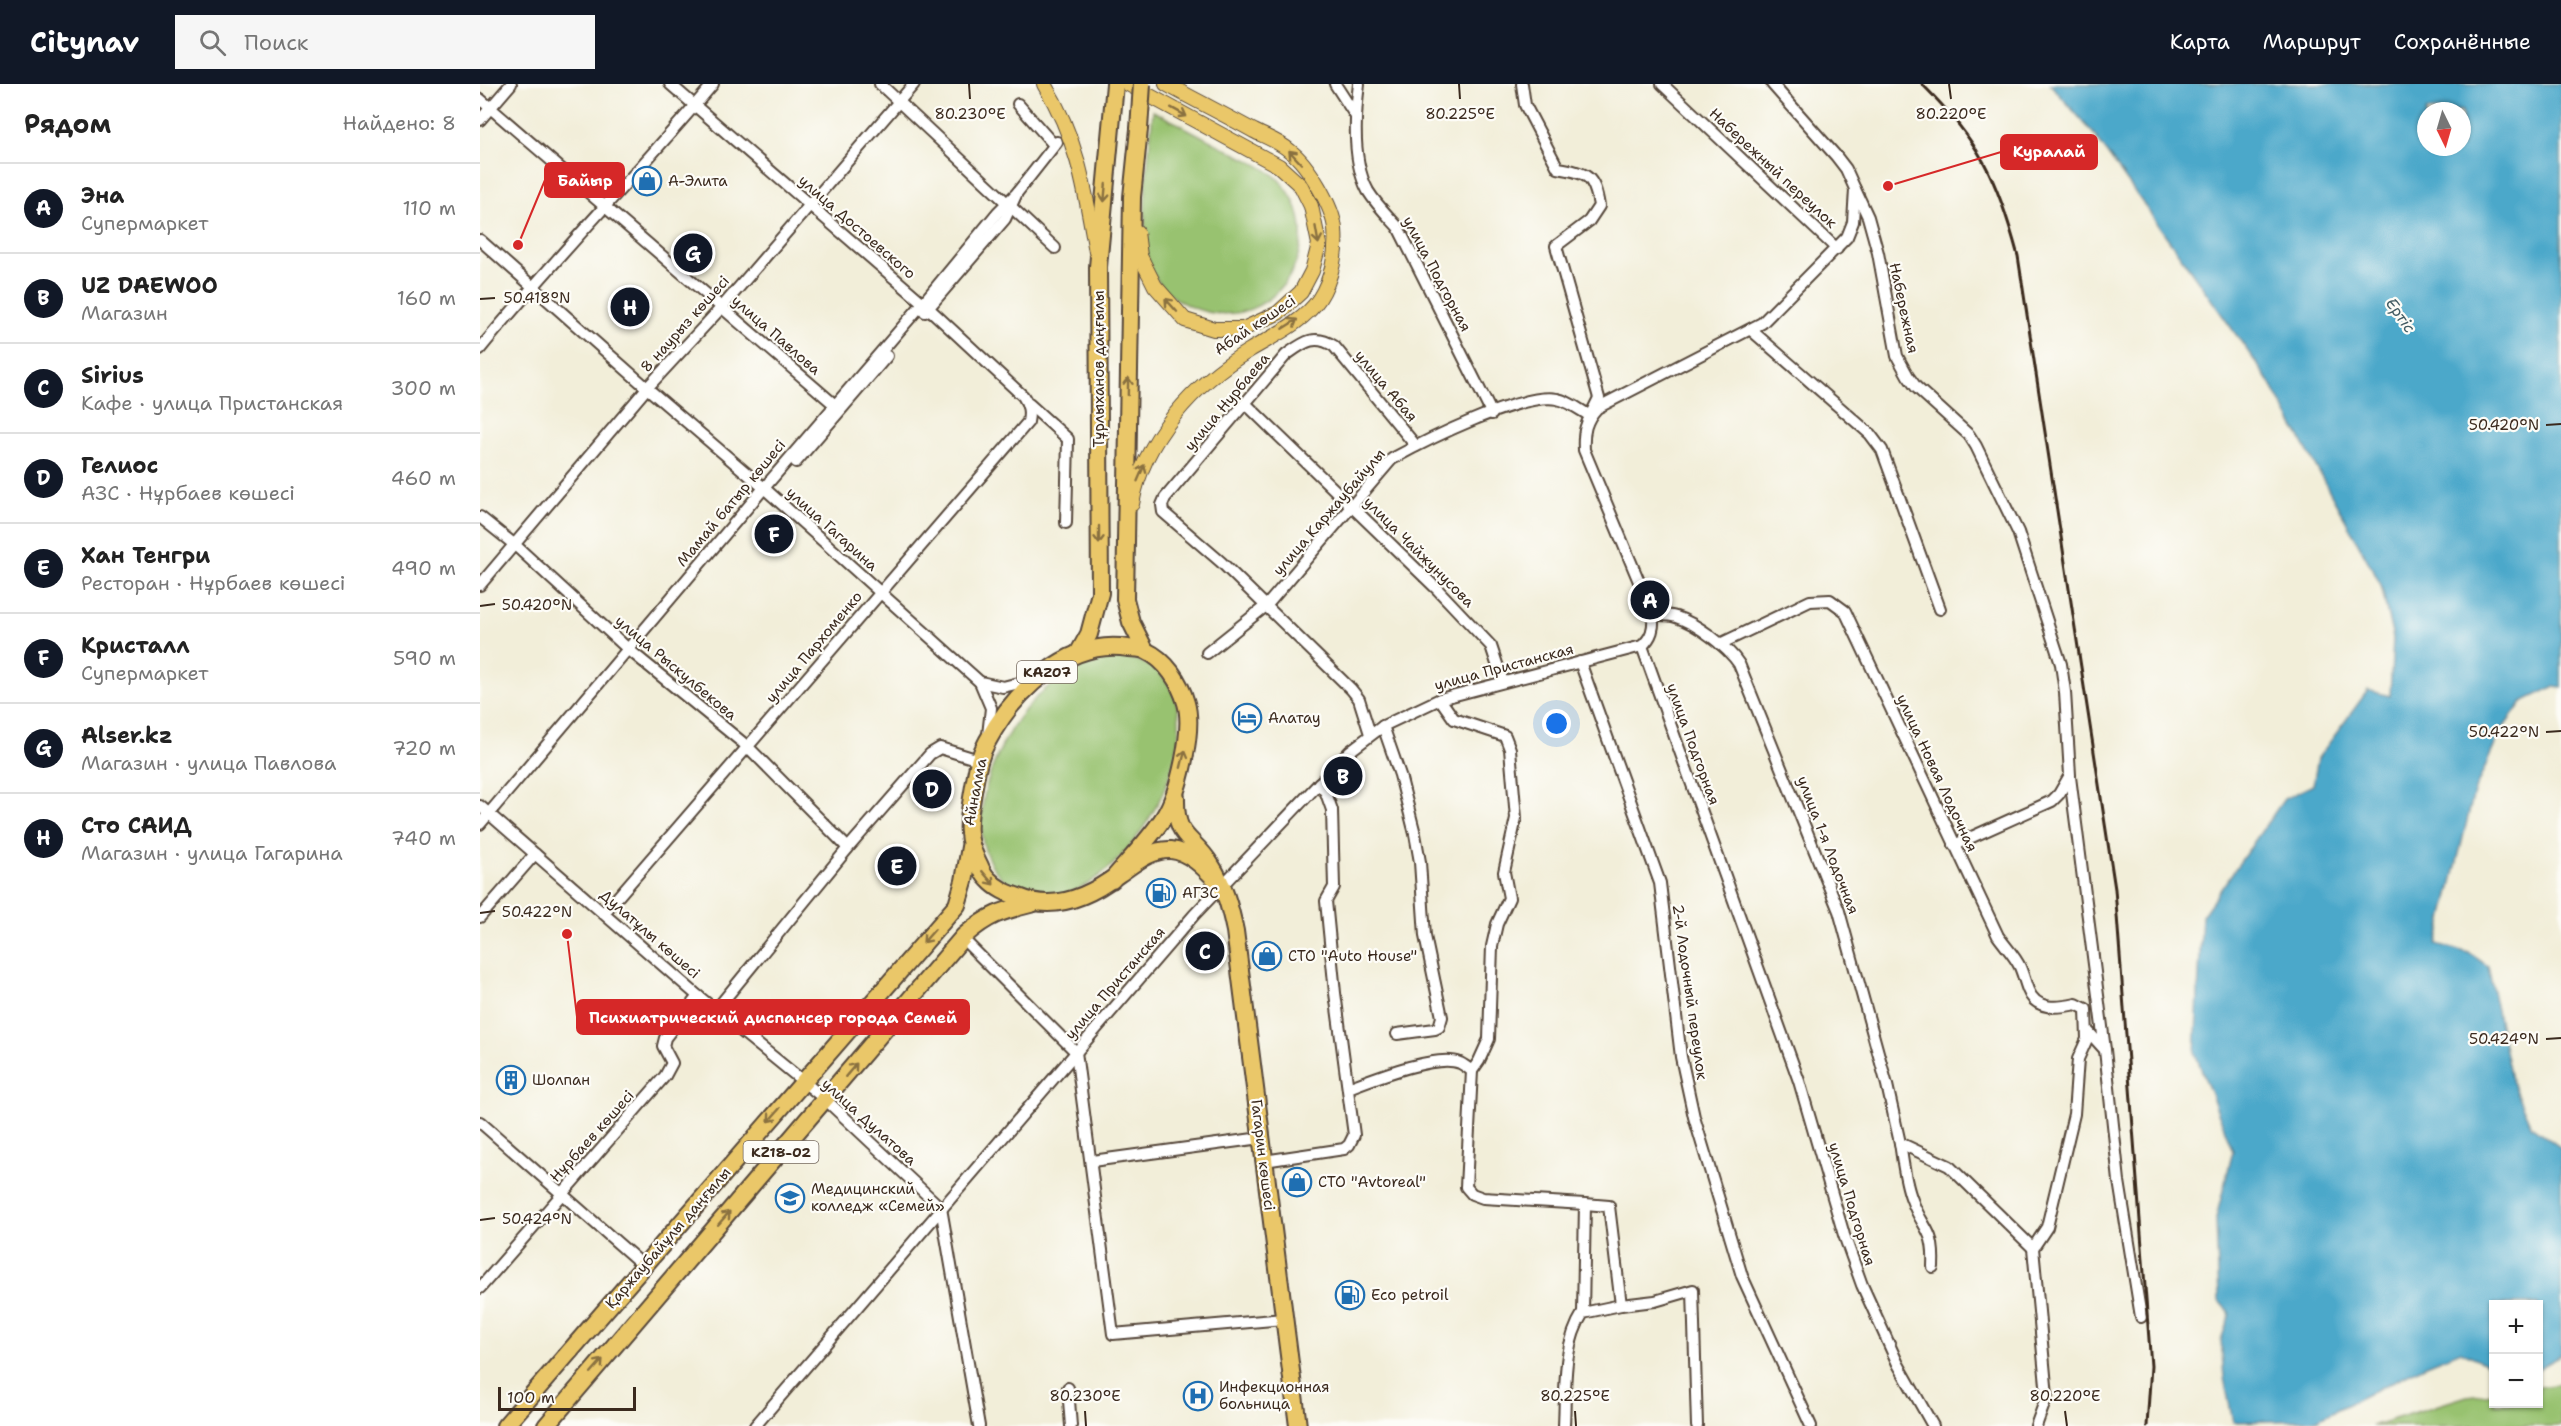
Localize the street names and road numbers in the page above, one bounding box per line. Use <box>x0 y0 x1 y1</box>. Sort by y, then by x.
street label: Набережный переулок <box>1705 103 1841 233</box>
street label: улица Достоевского <box>794 170 920 284</box>
street label: улица Подгорная <box>1398 213 1476 335</box>
street label: Набережная <box>1885 261 1923 355</box>
street label: 8 наурыз көшесі <box>636 271 734 377</box>
street label: Тұрлыханов даңғылы <box>1089 290 1109 448</box>
street label: Абай көшесі <box>1210 290 1300 360</box>
street label: улица Павлова <box>727 291 825 380</box>
street label: улица Абая <box>1350 346 1422 426</box>
street label: улица Нурбаева <box>1180 348 1274 455</box>
street label: Мамай батыр көшесі <box>672 435 790 571</box>
street label: улица Каржаубайулы <box>1268 444 1390 580</box>
street label: улица Гагарина <box>782 483 883 576</box>
street label: улица Чайжунусова <box>1359 492 1479 612</box>
street label: улица Пархоменко <box>761 587 867 707</box>
street label: улица Рыскулбекова <box>611 611 742 725</box>
street label: улица Пристанская <box>1432 639 1576 695</box>
road number: KAZ07 <box>1017 661 1077 683</box>
street label: улица Подгорная <box>1662 680 1724 808</box>
street label: улица Новая Лодочная <box>1892 691 1982 855</box>
street label: Айналма <box>959 756 991 827</box>
street label: улица 1-я Лодочная <box>1792 773 1864 917</box>
street label: Дулатұлы көшесі <box>596 885 704 983</box>
street label: 2-й Лодочный переулок <box>1668 903 1712 1081</box>
street label: улица Пристанская <box>1060 922 1170 1044</box>
street label: улица Дулатова <box>817 1074 921 1170</box>
street label: Нұрбаев көшесі <box>545 1086 639 1186</box>
street label: Гагарин көшесі <box>1246 1098 1280 1212</box>
street label: улица Подгорная <box>1824 1140 1880 1268</box>
road number: KZ18-02 <box>744 1141 818 1163</box>
street label: Қаржаубайұлы даңғылы <box>601 1163 735 1313</box>

